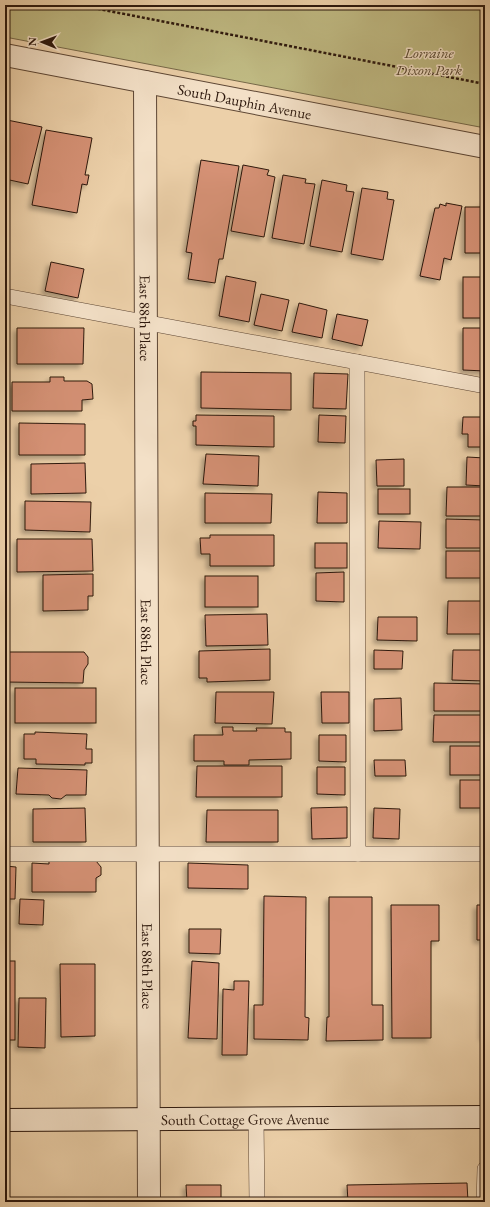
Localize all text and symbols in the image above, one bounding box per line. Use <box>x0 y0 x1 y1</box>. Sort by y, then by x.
north arrow <box>22 22 62 62</box>
text: N <box>25 37 39 46</box>
park label: Lorraine Dixon Park <box>395 43 462 79</box>
street label: South Dauphin Avenue <box>176 79 313 123</box>
street label: East 88th Place <box>136 275 155 361</box>
street label: East 88th Place <box>137 599 157 685</box>
street label: East 88th Place <box>139 923 158 1009</box>
street label: South Cottage Grove Avenue <box>161 1108 329 1129</box>

